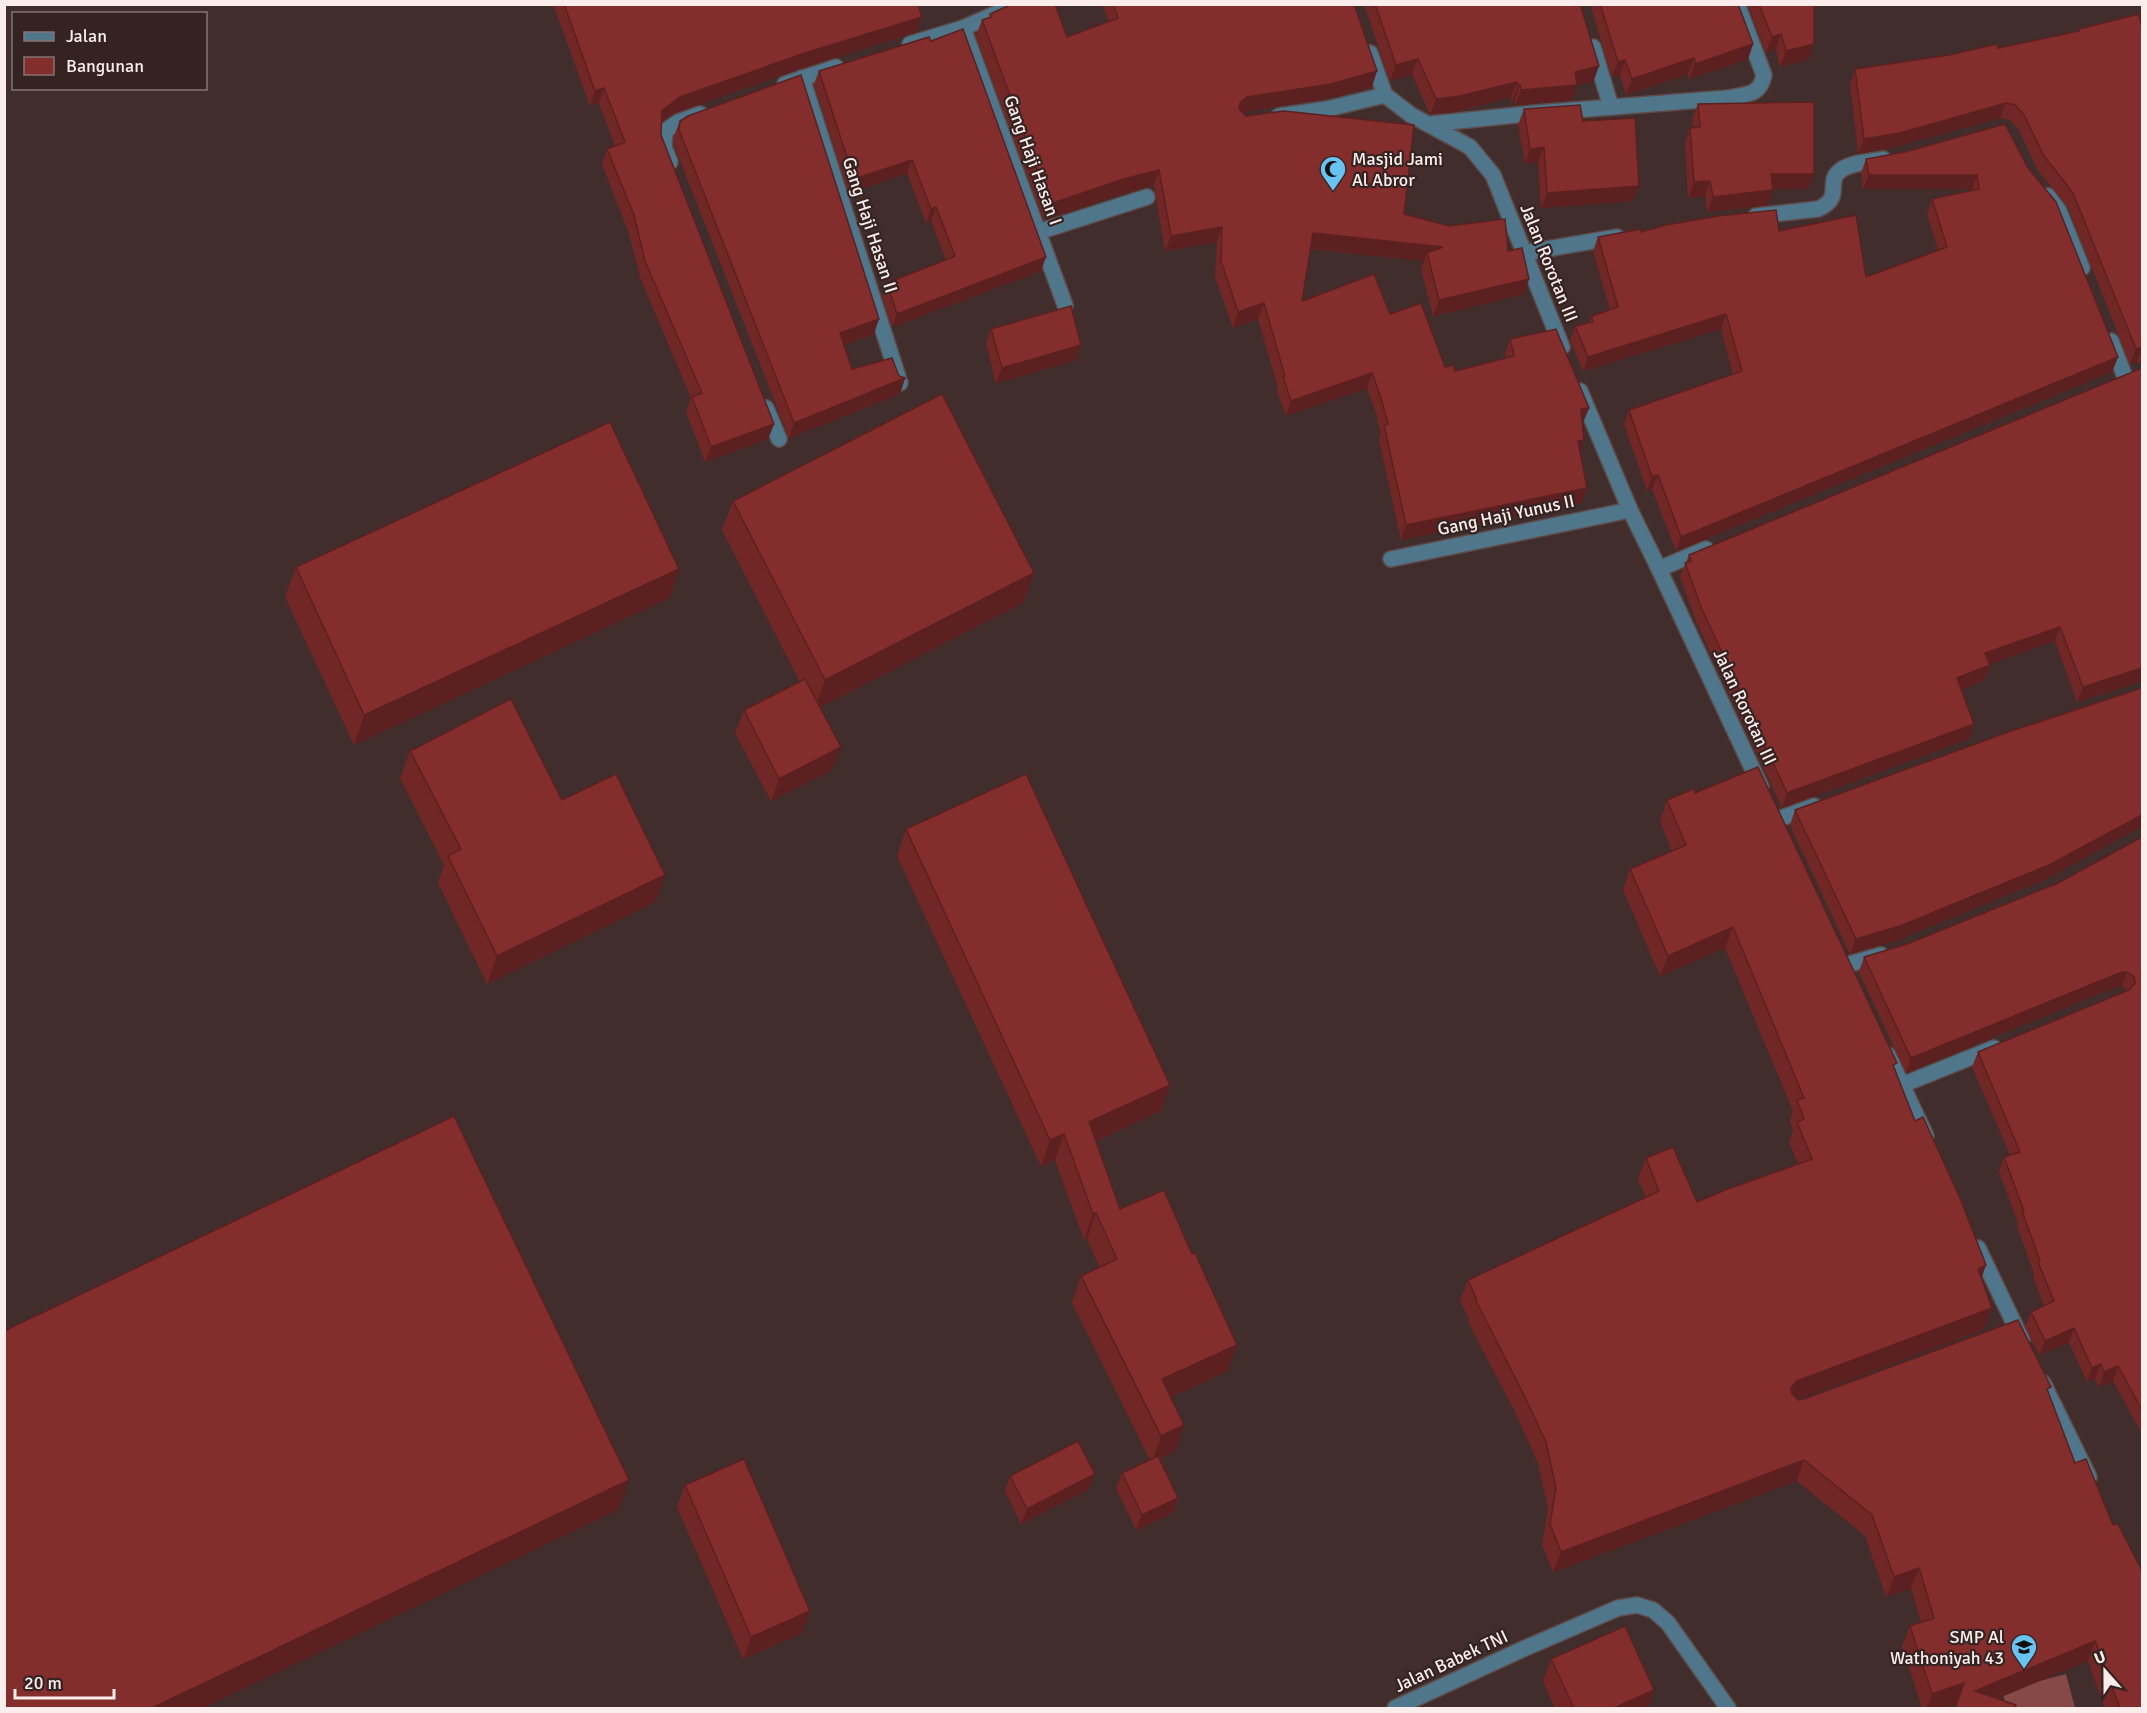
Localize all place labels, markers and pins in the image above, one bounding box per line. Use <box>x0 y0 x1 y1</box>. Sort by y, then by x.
place label: Masjid Jami Al Abror <box>1352 148 1443 191</box>
mosque icon: Masjid Jami Al Abror <box>1318 154 1348 192</box>
place label: SMP Al Wathoniyah 43 <box>1890 1626 2004 1669</box>
school or university icon: SMP Al Wathoniyah 43 <box>2009 1632 2039 1670</box>

